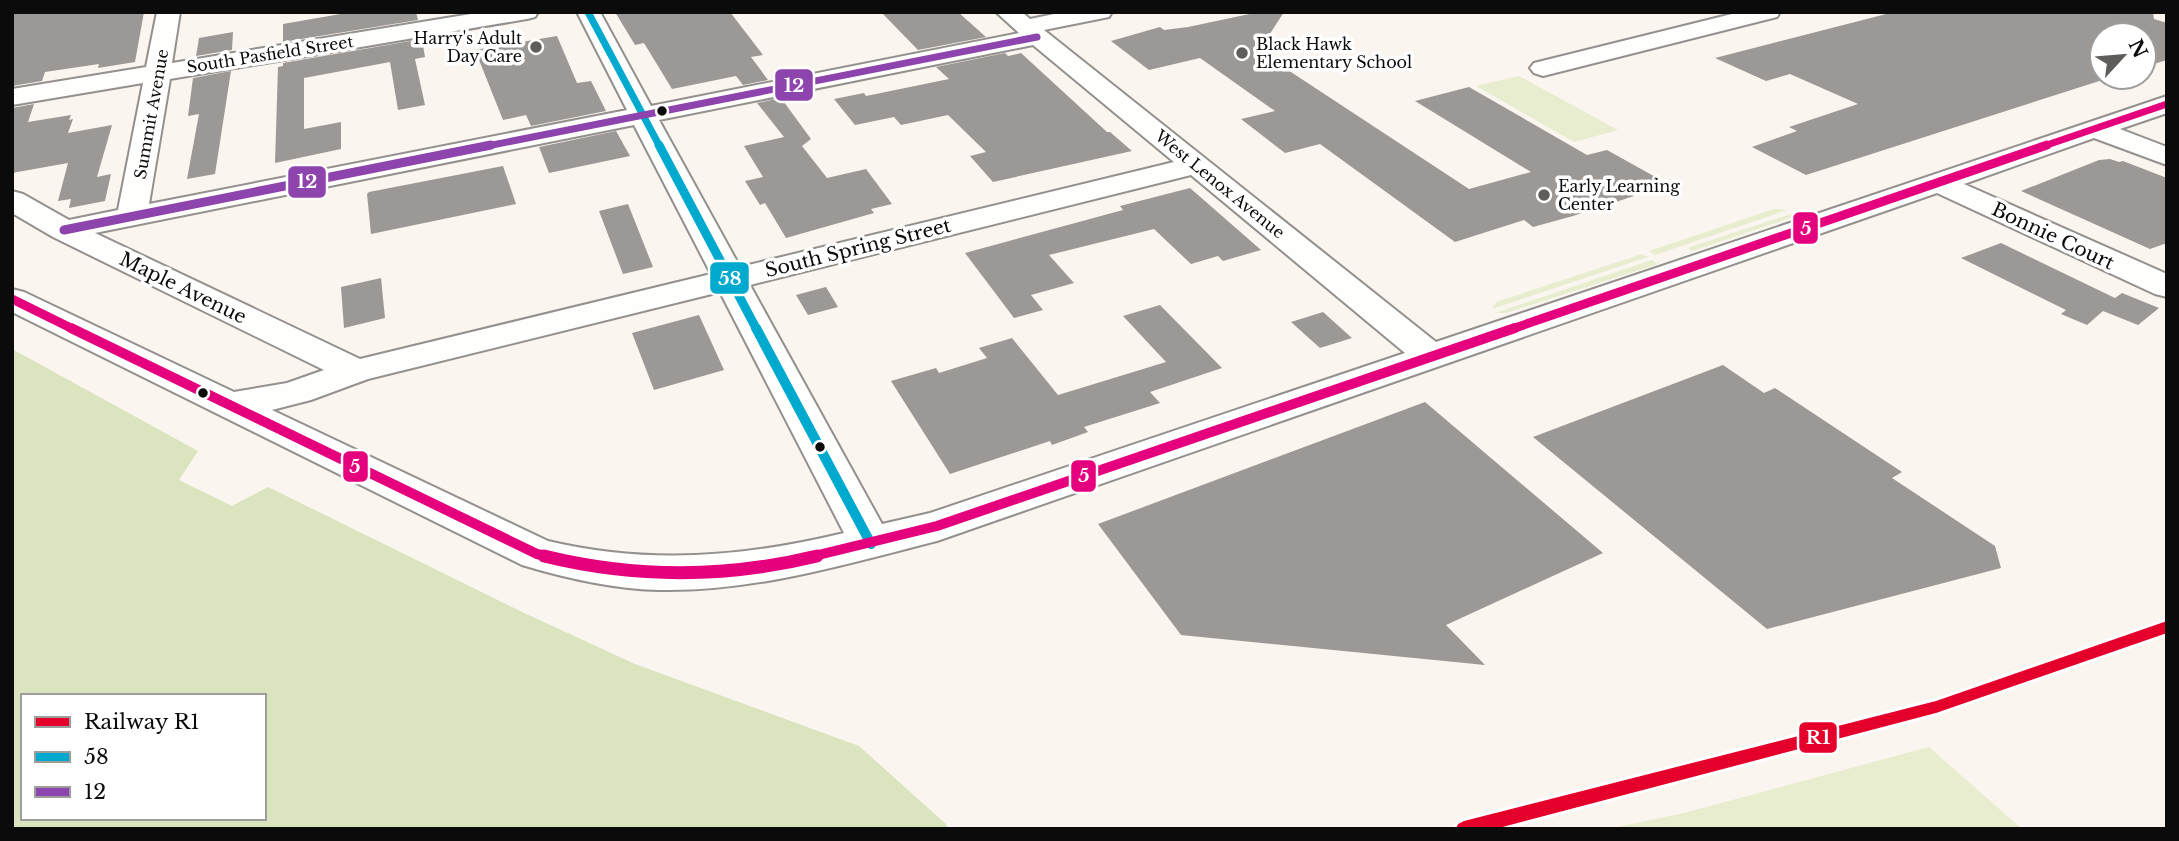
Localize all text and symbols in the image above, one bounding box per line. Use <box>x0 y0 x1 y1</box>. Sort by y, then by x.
north arrow <box>2088 21 2158 91</box>
place label: Harry's Adult Day Care <box>414 28 522 66</box>
street label: South Pasfield Street <box>185 31 355 77</box>
place label: Black Hawk Elementary School <box>1256 34 1412 72</box>
text: N <box>2124 36 2152 62</box>
marker: Harry's Adult Day Care <box>528 39 544 55</box>
marker: Black Hawk Elementary School <box>1234 45 1250 61</box>
street label: Summit Avenue <box>130 47 172 181</box>
line badge: 12 <box>774 68 814 102</box>
text: 12 <box>784 74 804 97</box>
unlabelled marker <box>655 104 669 118</box>
street label: West Lenox Avenue <box>1150 125 1289 242</box>
line badge: 12 <box>287 165 327 199</box>
text: 12 <box>297 170 317 193</box>
place label: Early Learning Center <box>1558 176 1680 214</box>
marker: Early Learning Center <box>1536 187 1552 203</box>
street label: Bonnie Court <box>1988 198 2119 275</box>
line badge: 5 <box>1792 211 1819 245</box>
street label: South Spring Street <box>763 214 954 282</box>
text: 5 <box>1800 217 1812 240</box>
street label: Maple Avenue <box>116 247 250 329</box>
line badge: 58 <box>709 261 750 295</box>
text: 58 <box>718 267 742 290</box>
unlabelled marker <box>196 386 210 400</box>
unlabelled marker <box>813 440 827 454</box>
line badge: 5 <box>342 450 369 483</box>
text: 5 <box>349 455 361 478</box>
line badge: 5 <box>1070 459 1097 493</box>
text: 5 <box>1078 464 1090 487</box>
legend <box>21 694 266 820</box>
text: Railway R1 <box>84 709 200 735</box>
line badge: R1 <box>1798 721 1838 754</box>
text: R1 <box>1806 726 1830 749</box>
text: 58 <box>84 744 109 770</box>
text: 12 <box>84 779 106 805</box>

